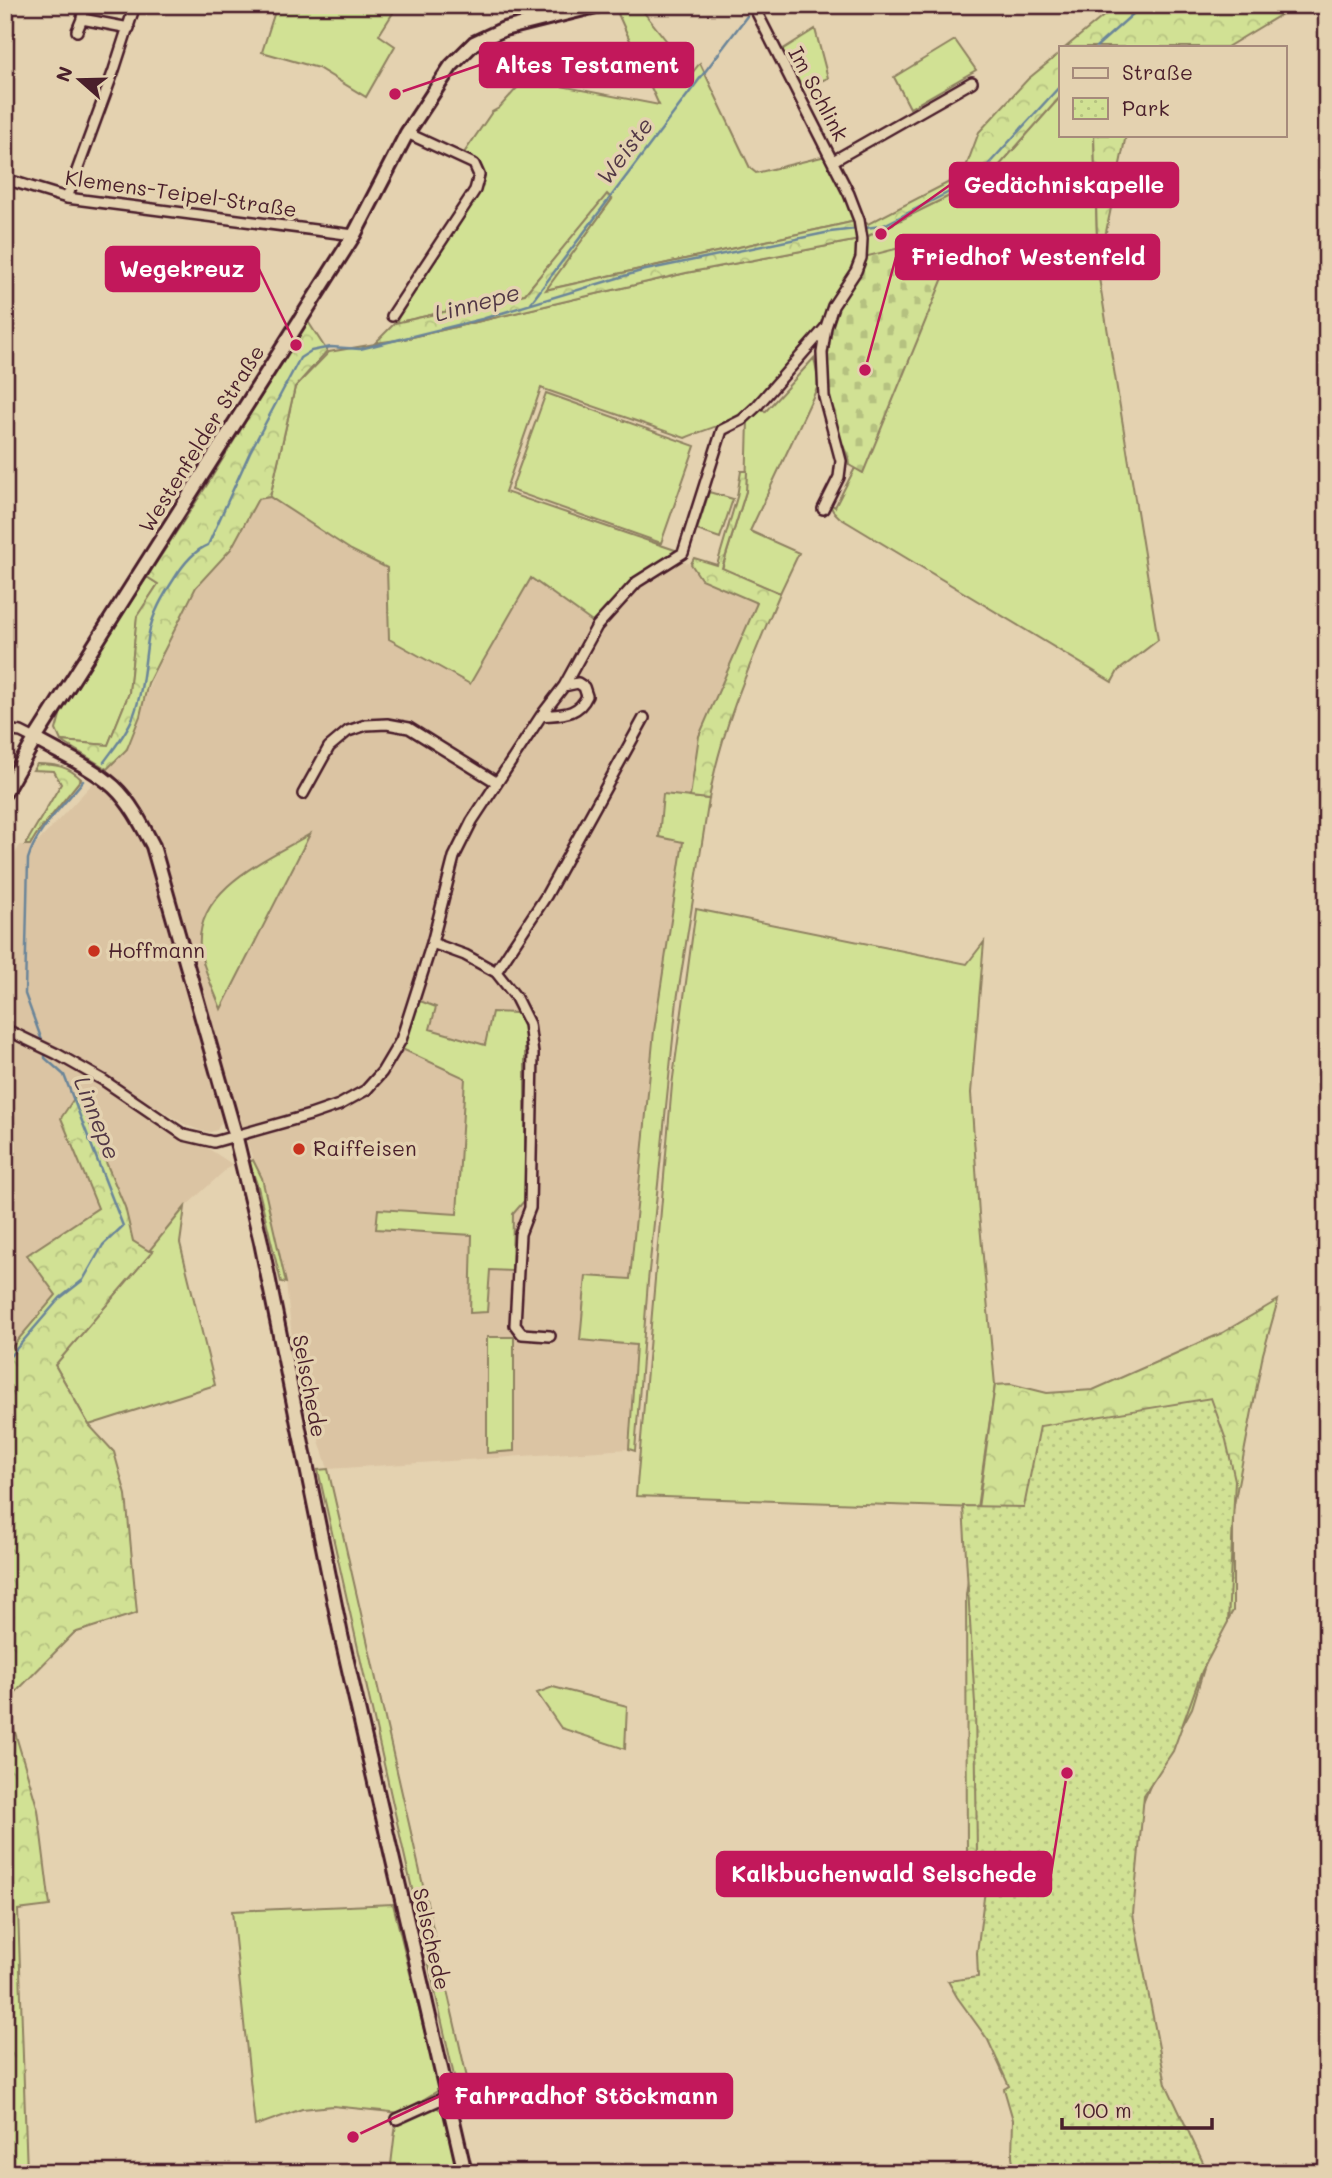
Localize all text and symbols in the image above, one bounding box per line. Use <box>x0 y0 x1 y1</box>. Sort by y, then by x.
street label: Im Schlink <box>783 41 855 145</box>
callout: Altes Testament <box>480 43 693 87</box>
north arrow <box>46 46 116 116</box>
legend <box>1059 46 1286 136</box>
text: Altes Testament <box>495 49 679 79</box>
text: Straße <box>1122 58 1193 85</box>
text: N <box>49 63 78 85</box>
text: Park <box>1122 94 1170 121</box>
water label: Weiste <box>589 111 659 190</box>
street label: Klemens-Teipel-Straße <box>64 163 299 222</box>
callout: Gedächniskapelle <box>950 163 1178 207</box>
text: Gedächniskapelle <box>964 169 1164 199</box>
callout: Friedhof Westenfeld <box>896 235 1159 279</box>
text: Friedhof Westenfeld <box>911 241 1145 271</box>
callout: Wegekreuz <box>106 247 259 291</box>
text: Wegekreuz <box>120 253 244 283</box>
water label: Linnepe <box>431 276 523 328</box>
street label: Westenfelder Straße <box>132 339 270 537</box>
place label: Hoffmann <box>108 936 205 963</box>
marker: Hoffmann <box>86 943 102 959</box>
water label: Linnepe <box>68 1072 128 1164</box>
place label: Raiffeisen <box>313 1134 417 1161</box>
marker: Raiffeisen <box>291 1141 307 1157</box>
street label: Selschede <box>287 1332 334 1439</box>
callout: Kalkbuchenwald Selschede <box>717 1852 1051 1896</box>
text: Kalkbuchenwald Selschede <box>731 1858 1037 1888</box>
street label: Selschede <box>408 1885 457 1992</box>
callout: Fahrradhof Stöckmann <box>440 2074 732 2118</box>
text: Fahrradhof Stöckmann <box>454 2080 718 2110</box>
scale bar <box>1062 2087 1213 2131</box>
text: 100 m <box>1073 2096 1132 2123</box>

